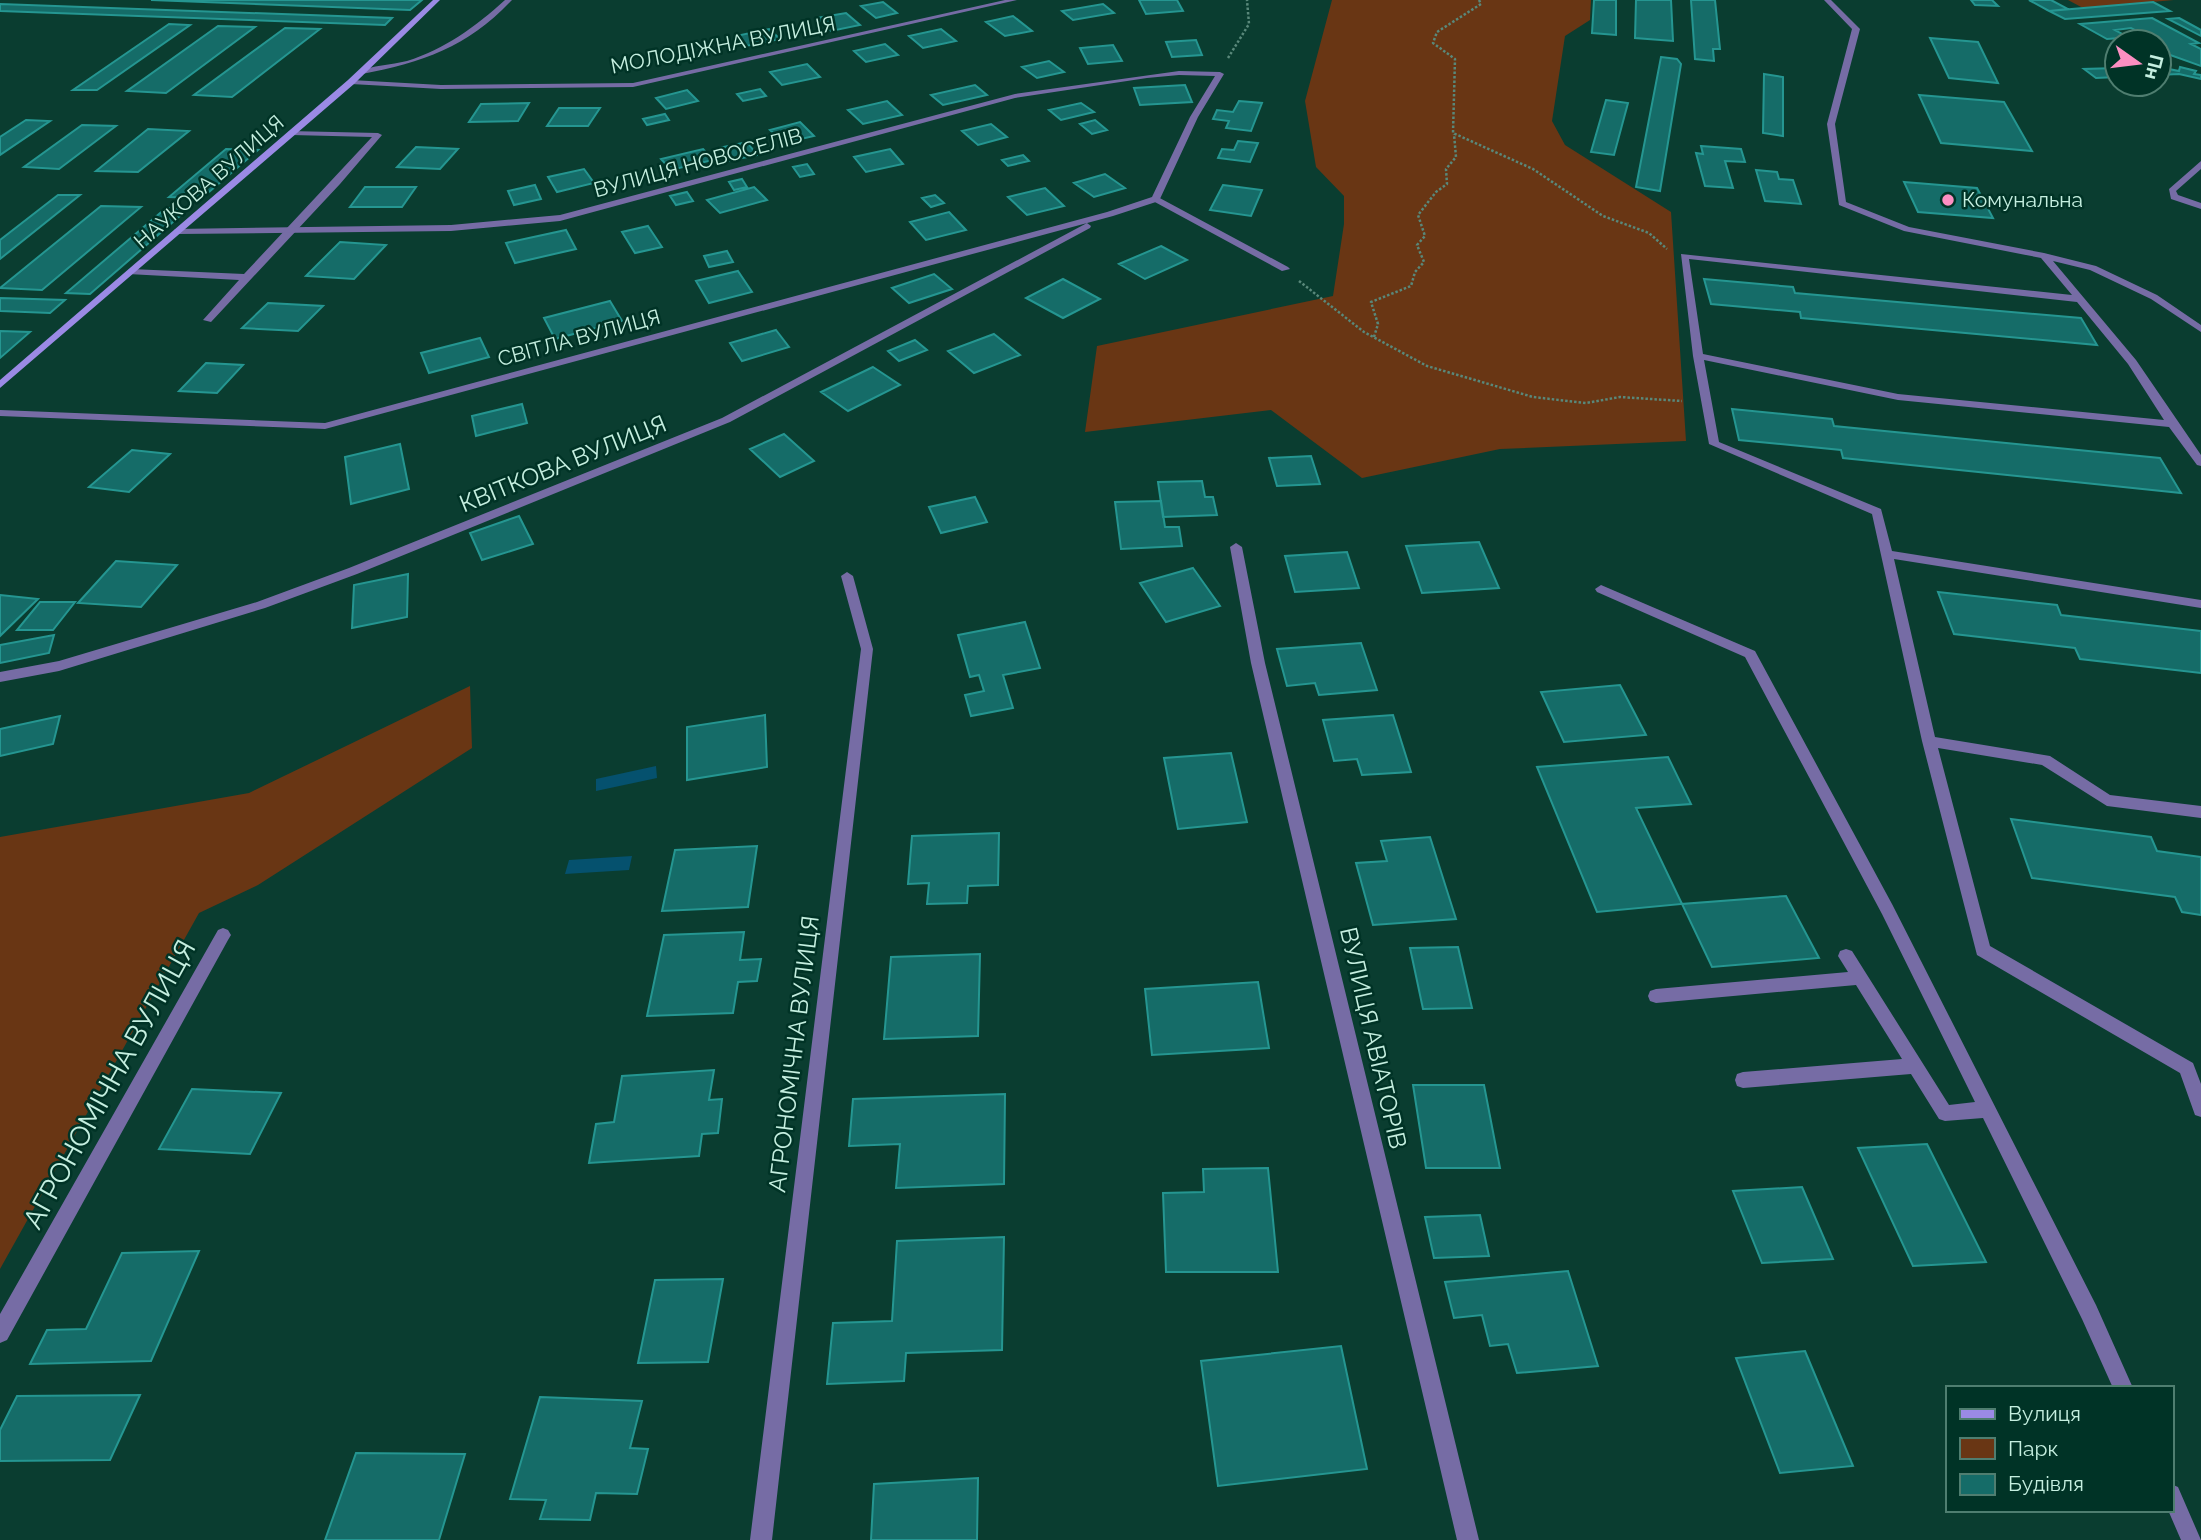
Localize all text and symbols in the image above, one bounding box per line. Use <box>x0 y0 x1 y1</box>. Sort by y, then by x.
street label: МОЛОДІЖНА ВУЛИЦЯ <box>609 10 837 79</box>
north arrow <box>2103 28 2173 98</box>
text: Пн <box>2141 52 2168 82</box>
street label: НАУКОВА ВУЛИЦЯ <box>129 110 289 254</box>
street label: ВУЛИЦЯ НОВОСЕЛІВ <box>591 123 805 202</box>
place label: Комунальна <box>1962 187 2083 212</box>
marker: Комунальна <box>1940 192 1956 208</box>
street label: СВІТЛА ВУЛИЦЯ <box>495 304 663 371</box>
street label: КВІТКОВА ВУЛИЦЯ <box>455 409 671 518</box>
street label: АГРОНОМІЧНА ВУЛИЦЯ <box>762 914 825 1194</box>
street label: ВУЛИЦЯ АВІАТОРІВ <box>1334 924 1413 1151</box>
street label: АГРОНОМІЧНА ВУЛИЦЯ <box>16 934 203 1234</box>
legend <box>1946 1386 2173 1512</box>
text: Вулиця <box>2008 1401 2081 1426</box>
text: Парк <box>2008 1436 2058 1461</box>
text: Будівля <box>2008 1471 2084 1496</box>

